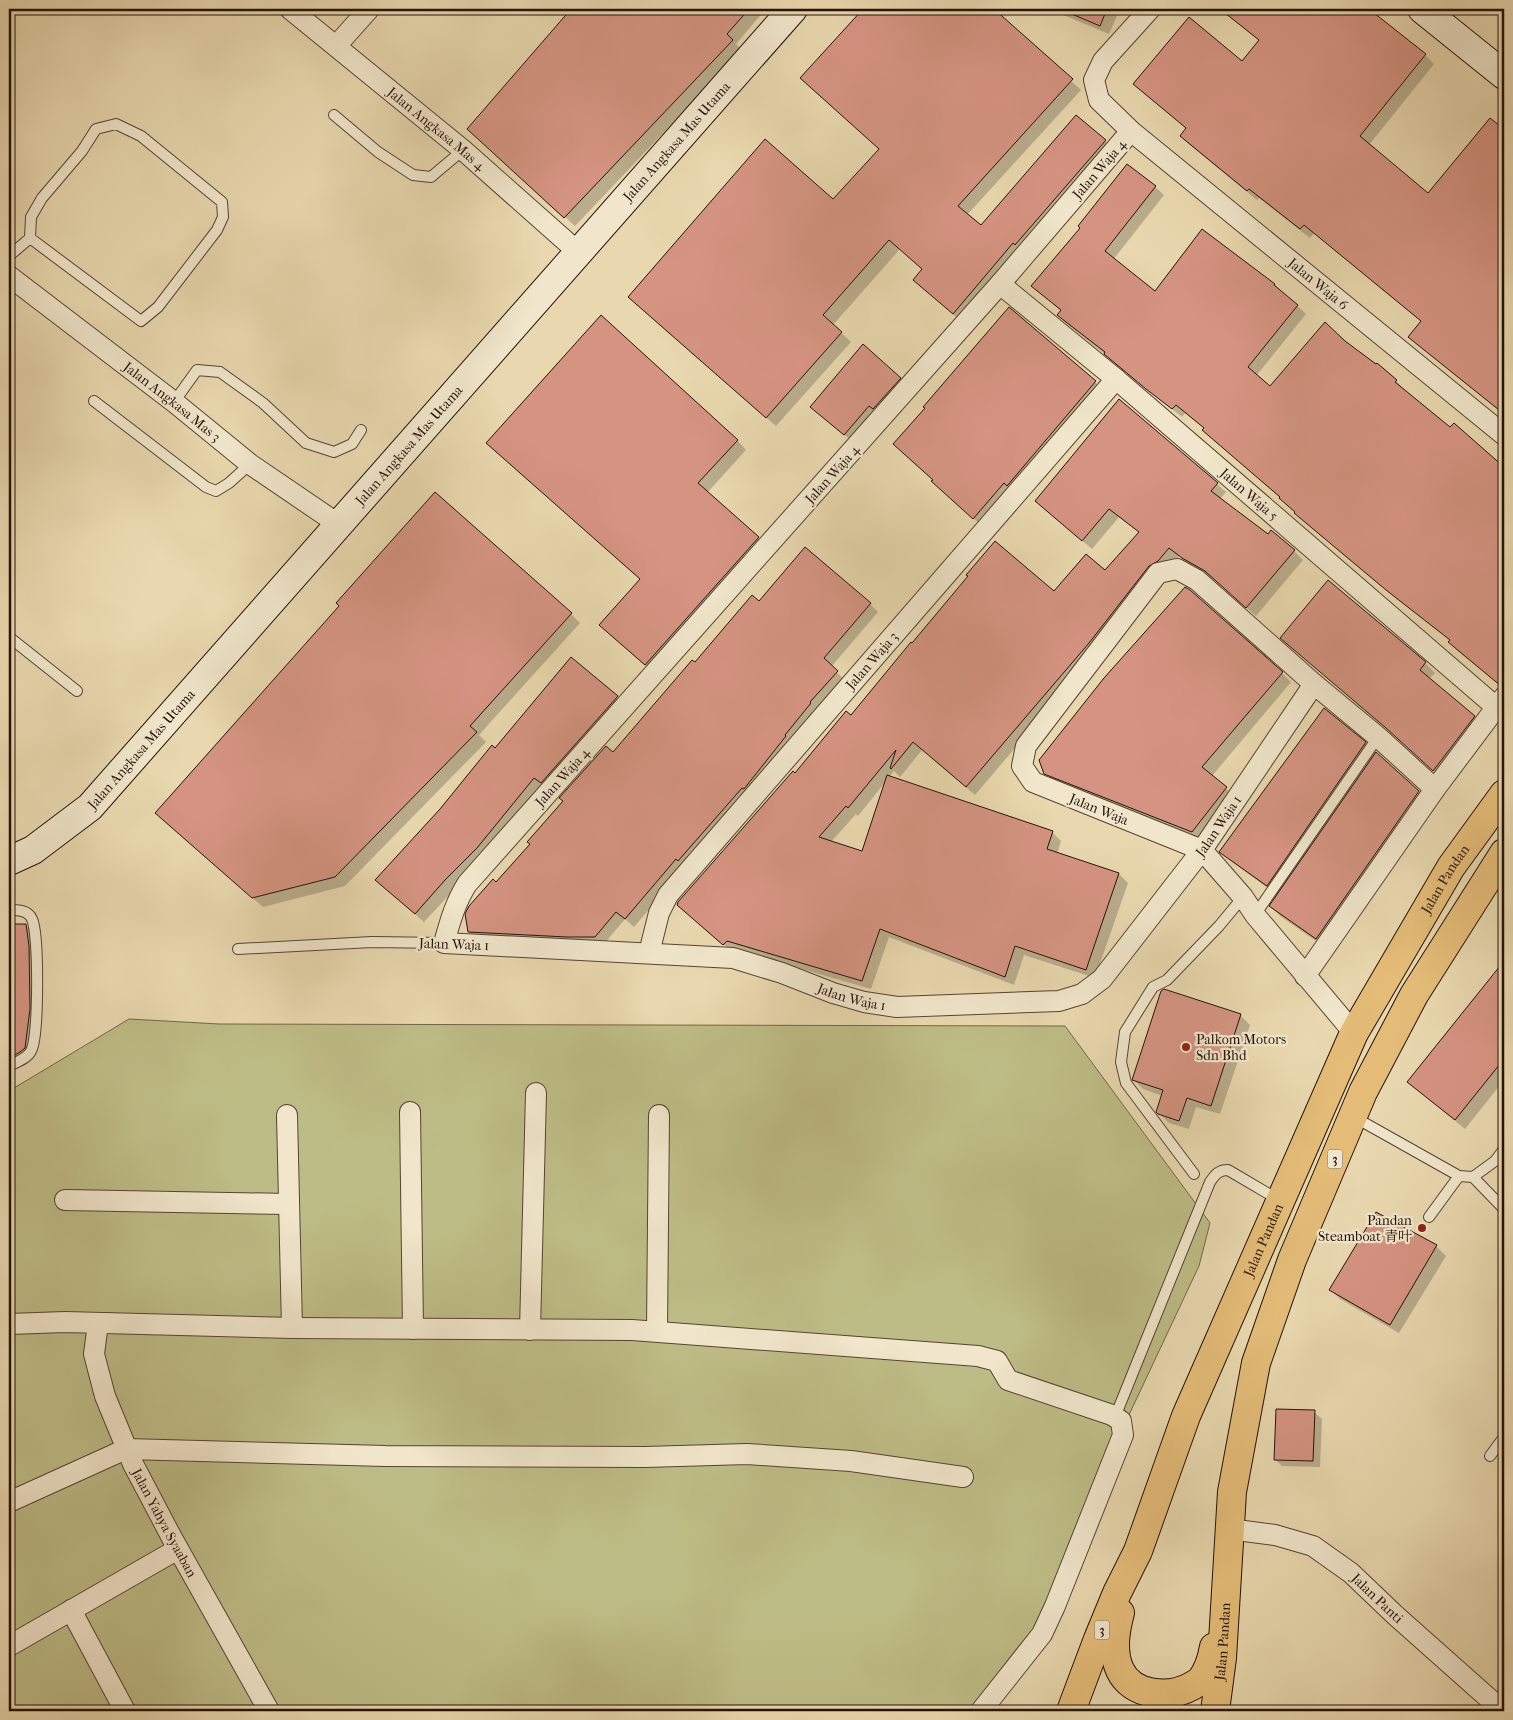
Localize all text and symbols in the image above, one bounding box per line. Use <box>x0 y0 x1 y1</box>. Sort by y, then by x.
street label: Jalan Angkasa Mas Utama <box>619 78 734 206</box>
street label: Jalan Angkasa Mas 4 <box>383 83 489 175</box>
street label: Jalan Waja 4 <box>1068 135 1130 203</box>
street label: Jalan Waja 6 <box>1284 254 1352 314</box>
street label: Jalan Angkasa Mas 3 <box>119 358 224 446</box>
street label: Jalan Angkasa Mas Utama <box>351 382 467 510</box>
street label: Jalan Waja 4 <box>801 441 864 508</box>
street label: Jalan Waja 5 <box>1216 464 1282 524</box>
street label: Jalan Waja 3 <box>842 628 902 694</box>
street label: Jalan Angkasa Mas Utama <box>83 686 199 814</box>
street label: Jalan Waja 4 <box>531 744 594 811</box>
street label: Jalan Waja <box>1066 790 1131 829</box>
street label: Jalan Waja 1 <box>1191 792 1245 861</box>
street label: Jalan Pandan <box>1417 842 1473 918</box>
street label: Jalan Waja 1 <box>418 935 489 954</box>
street label: Jalan Waja 1 <box>814 979 887 1014</box>
place label: Palkom Motors Sdn Bhd <box>1196 1031 1286 1064</box>
marker: Palkom Motors Sdn Bhd <box>1180 1041 1192 1053</box>
road number: 3 <box>1328 1150 1342 1168</box>
street label: Jalan Pandan <box>1240 1201 1287 1280</box>
place label: Pandan Steamboat 青叶 <box>1318 1212 1412 1245</box>
marker: Pandan Steamboat 青叶 <box>1416 1222 1428 1234</box>
street label: Jalan Yahya Syaaban <box>127 1465 200 1581</box>
street label: Jalan Panti <box>1347 1569 1406 1627</box>
street label: Jalan Pandan <box>1211 1602 1234 1682</box>
road number: 3 <box>1094 1620 1110 1640</box>

